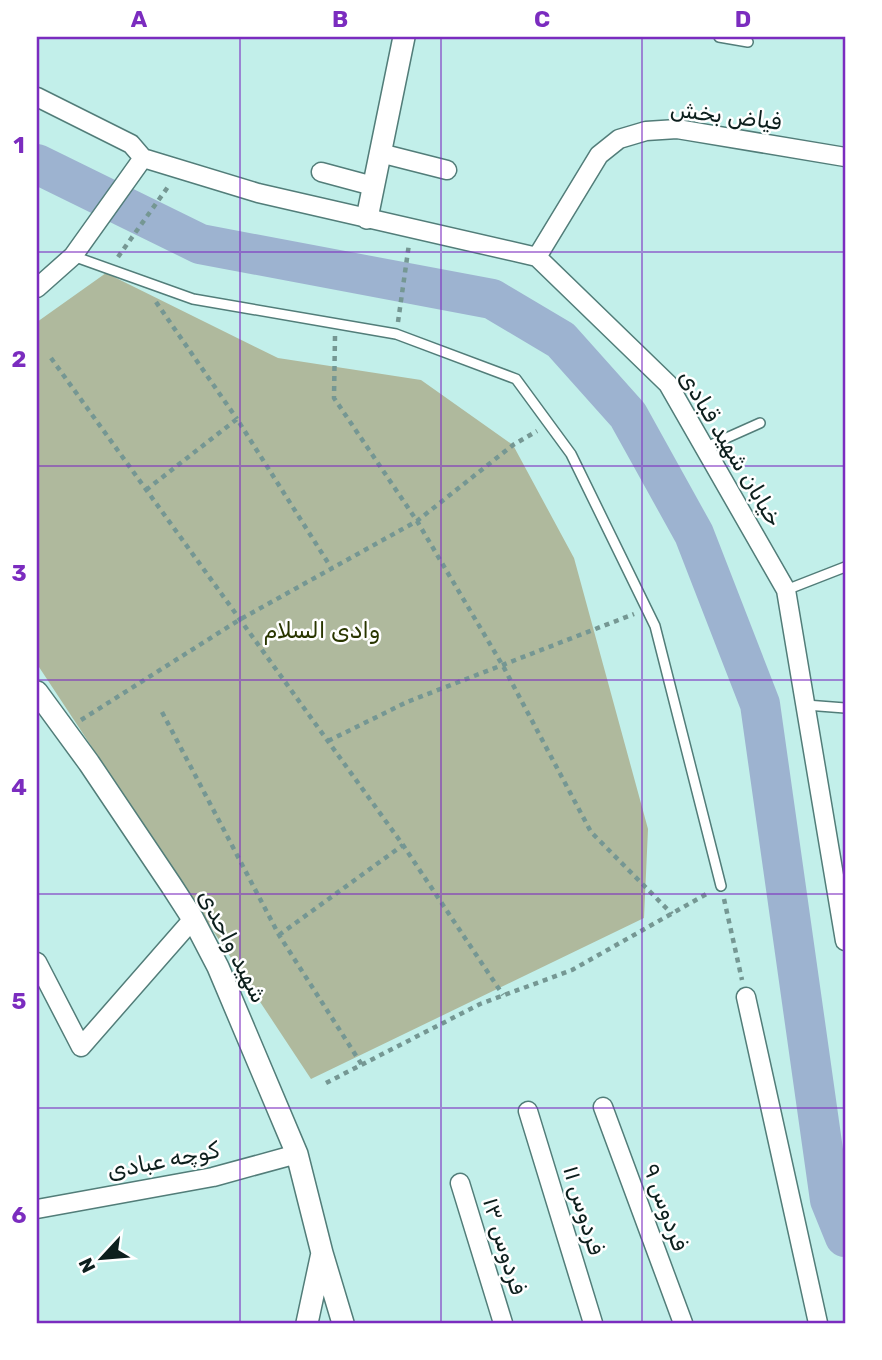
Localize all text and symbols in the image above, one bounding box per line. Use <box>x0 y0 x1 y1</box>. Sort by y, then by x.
text: A <box>131 5 148 33</box>
text: B <box>332 5 348 33</box>
text: C <box>534 5 550 33</box>
text: D <box>735 5 751 33</box>
street label: فیاض بخش <box>669 94 783 136</box>
text: 1 <box>13 131 25 159</box>
text: 2 <box>12 345 26 373</box>
street label: خیابان شهید قبادی <box>673 365 789 531</box>
text: 3 <box>11 559 27 587</box>
park label: وادی السلام <box>264 616 380 645</box>
text: 4 <box>11 773 27 801</box>
street label: شهید واحدی <box>192 885 274 1007</box>
text: 5 <box>12 987 27 1015</box>
street label: کوچه عبادی <box>104 1135 222 1185</box>
street label: فردوس ۹ <box>637 1159 695 1255</box>
street label: فردوس ۱۱ <box>557 1162 611 1258</box>
street label: فردوس ۱۳ <box>477 1194 533 1298</box>
text: 6 <box>12 1201 27 1229</box>
north arrow <box>66 1224 136 1294</box>
text: N <box>74 1254 101 1276</box>

